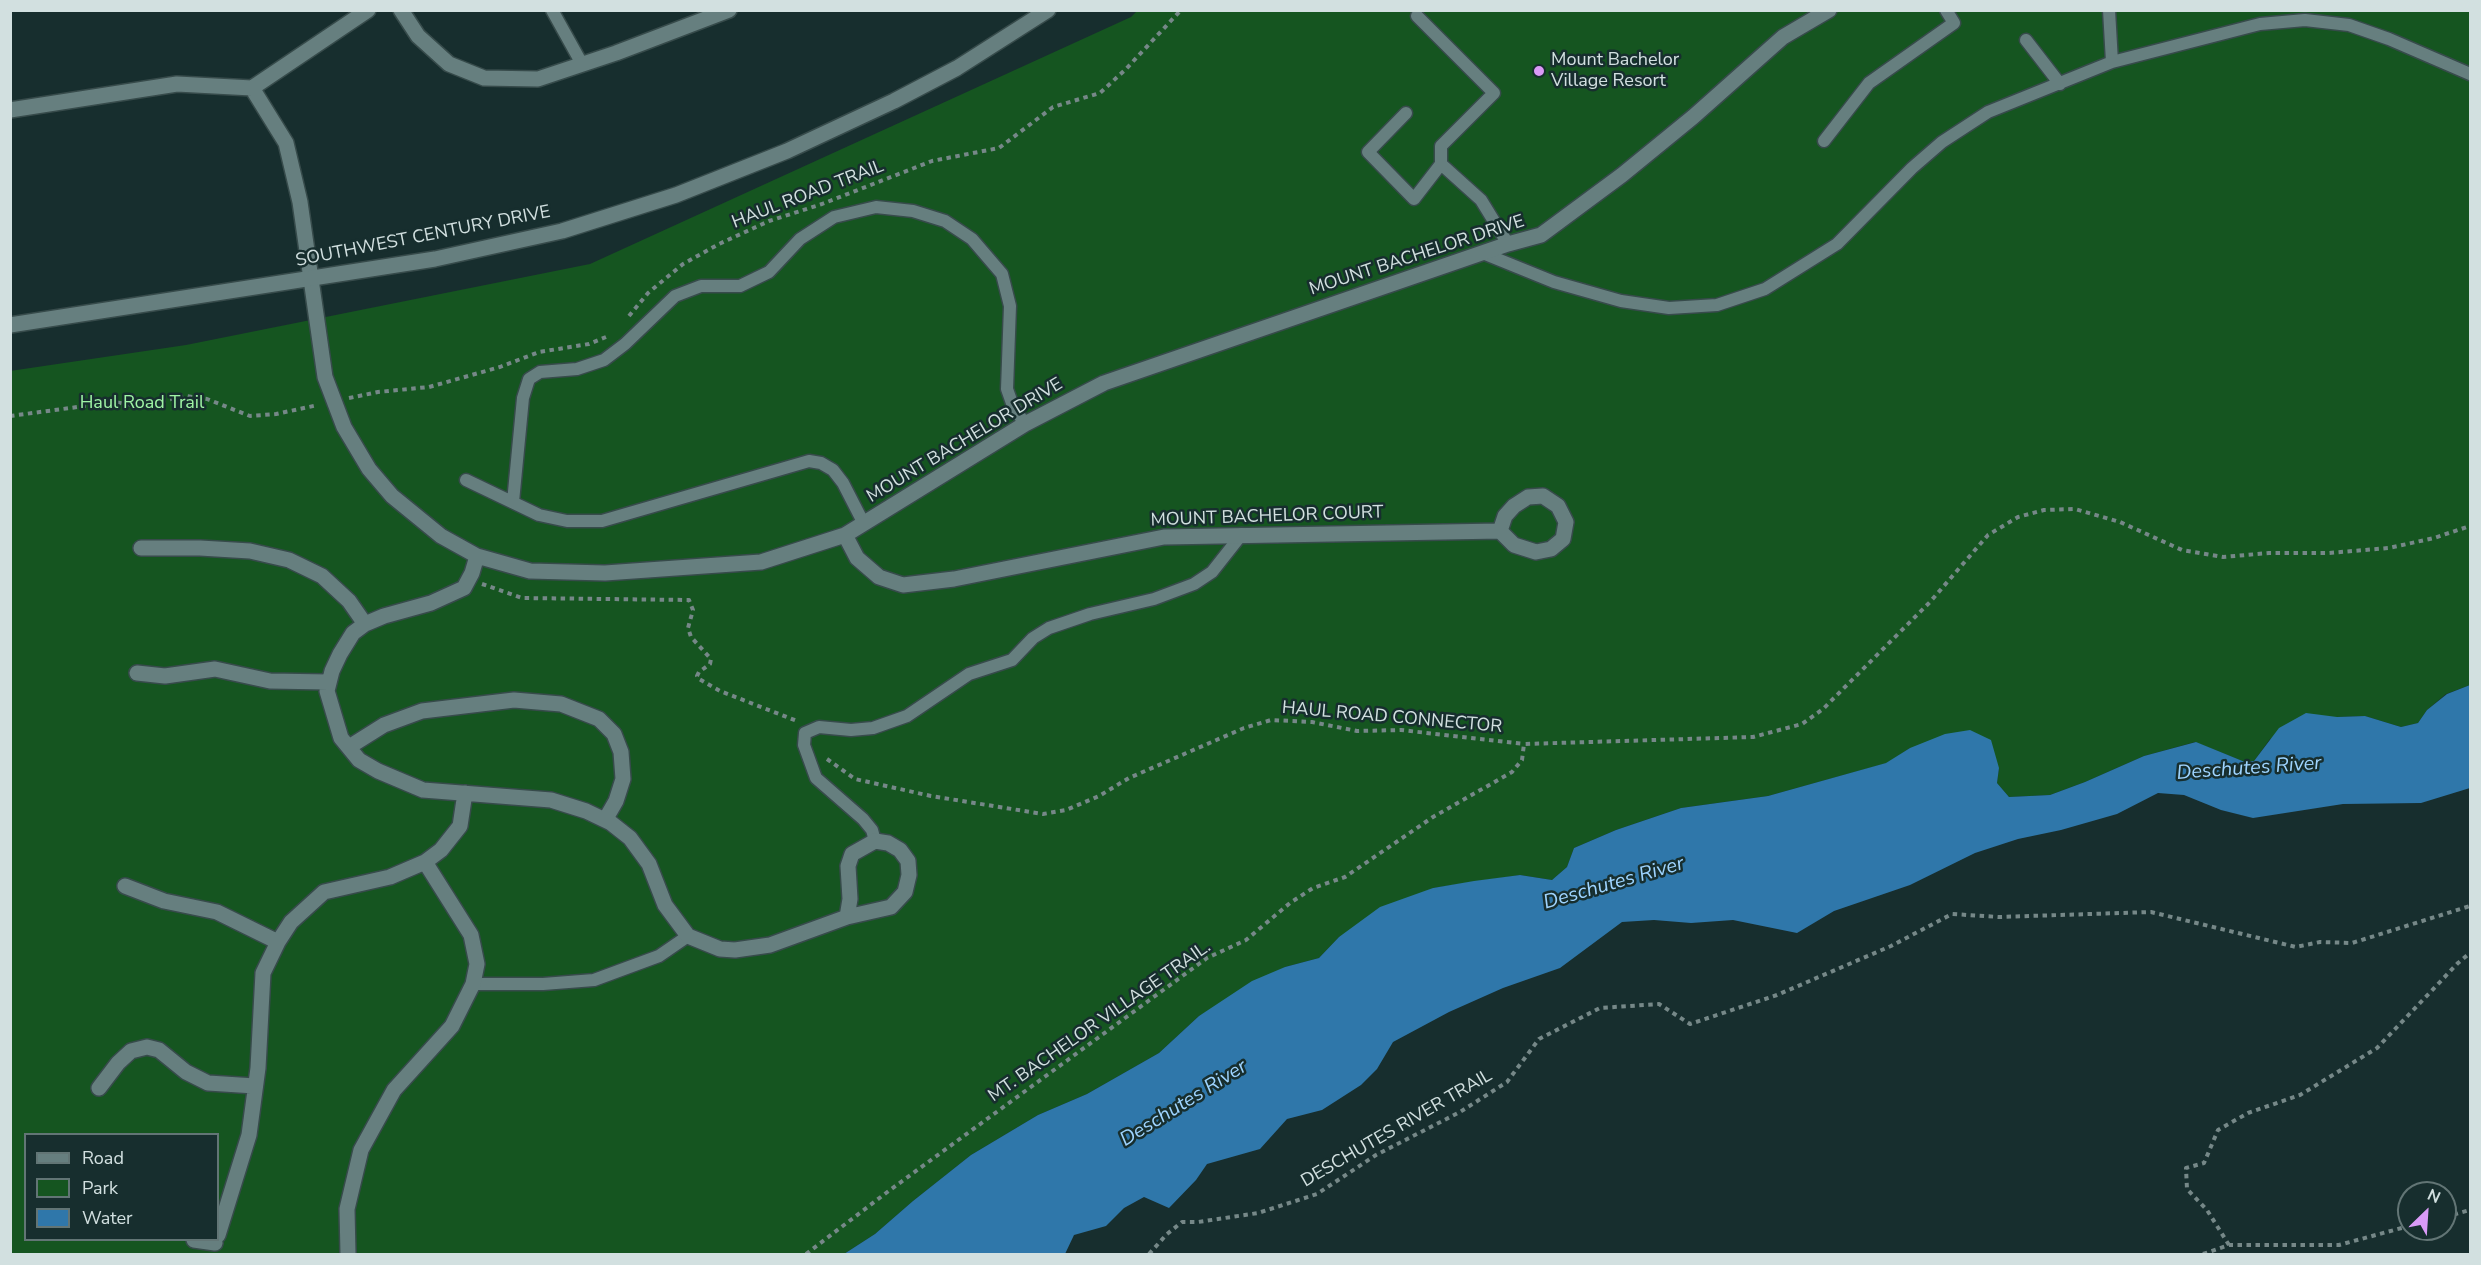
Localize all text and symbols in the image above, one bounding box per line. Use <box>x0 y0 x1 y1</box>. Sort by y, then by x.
place label: Mount Bachelor Village Resort <box>1551 50 1679 92</box>
marker: Mount Bachelor Village Resort <box>1532 64 1546 78</box>
street label: HAUL ROAD TRAIL <box>729 156 887 234</box>
street label: SOUTHWEST CENTURY DRIVE <box>294 202 552 272</box>
street label: MOUNT BACHELOR DRIVE <box>1307 211 1527 301</box>
street label: MOUNT BACHELOR DRIVE <box>863 374 1067 508</box>
park label: Haul Road Trail <box>80 393 204 415</box>
street label: MOUNT BACHELOR COURT <box>1150 502 1384 532</box>
street label: HAUL ROAD CONNECTOR <box>1281 698 1503 738</box>
water label: Deschutes River <box>2176 752 2322 786</box>
water label: Deschutes River <box>1541 852 1687 916</box>
street label: MT. BACHELOR VILLAGE TRAIL. <box>985 937 1215 1107</box>
water label: Deschutes River <box>1116 1055 1252 1153</box>
street label: DESCHUTES RIVER TRAIL <box>1298 1065 1496 1193</box>
legend <box>24 1133 219 1241</box>
text: Road <box>82 1146 124 1170</box>
text: Park <box>82 1176 118 1200</box>
north arrow <box>2397 1181 2457 1241</box>
text: N <box>2424 1184 2444 1209</box>
text: Water <box>82 1206 133 1230</box>

